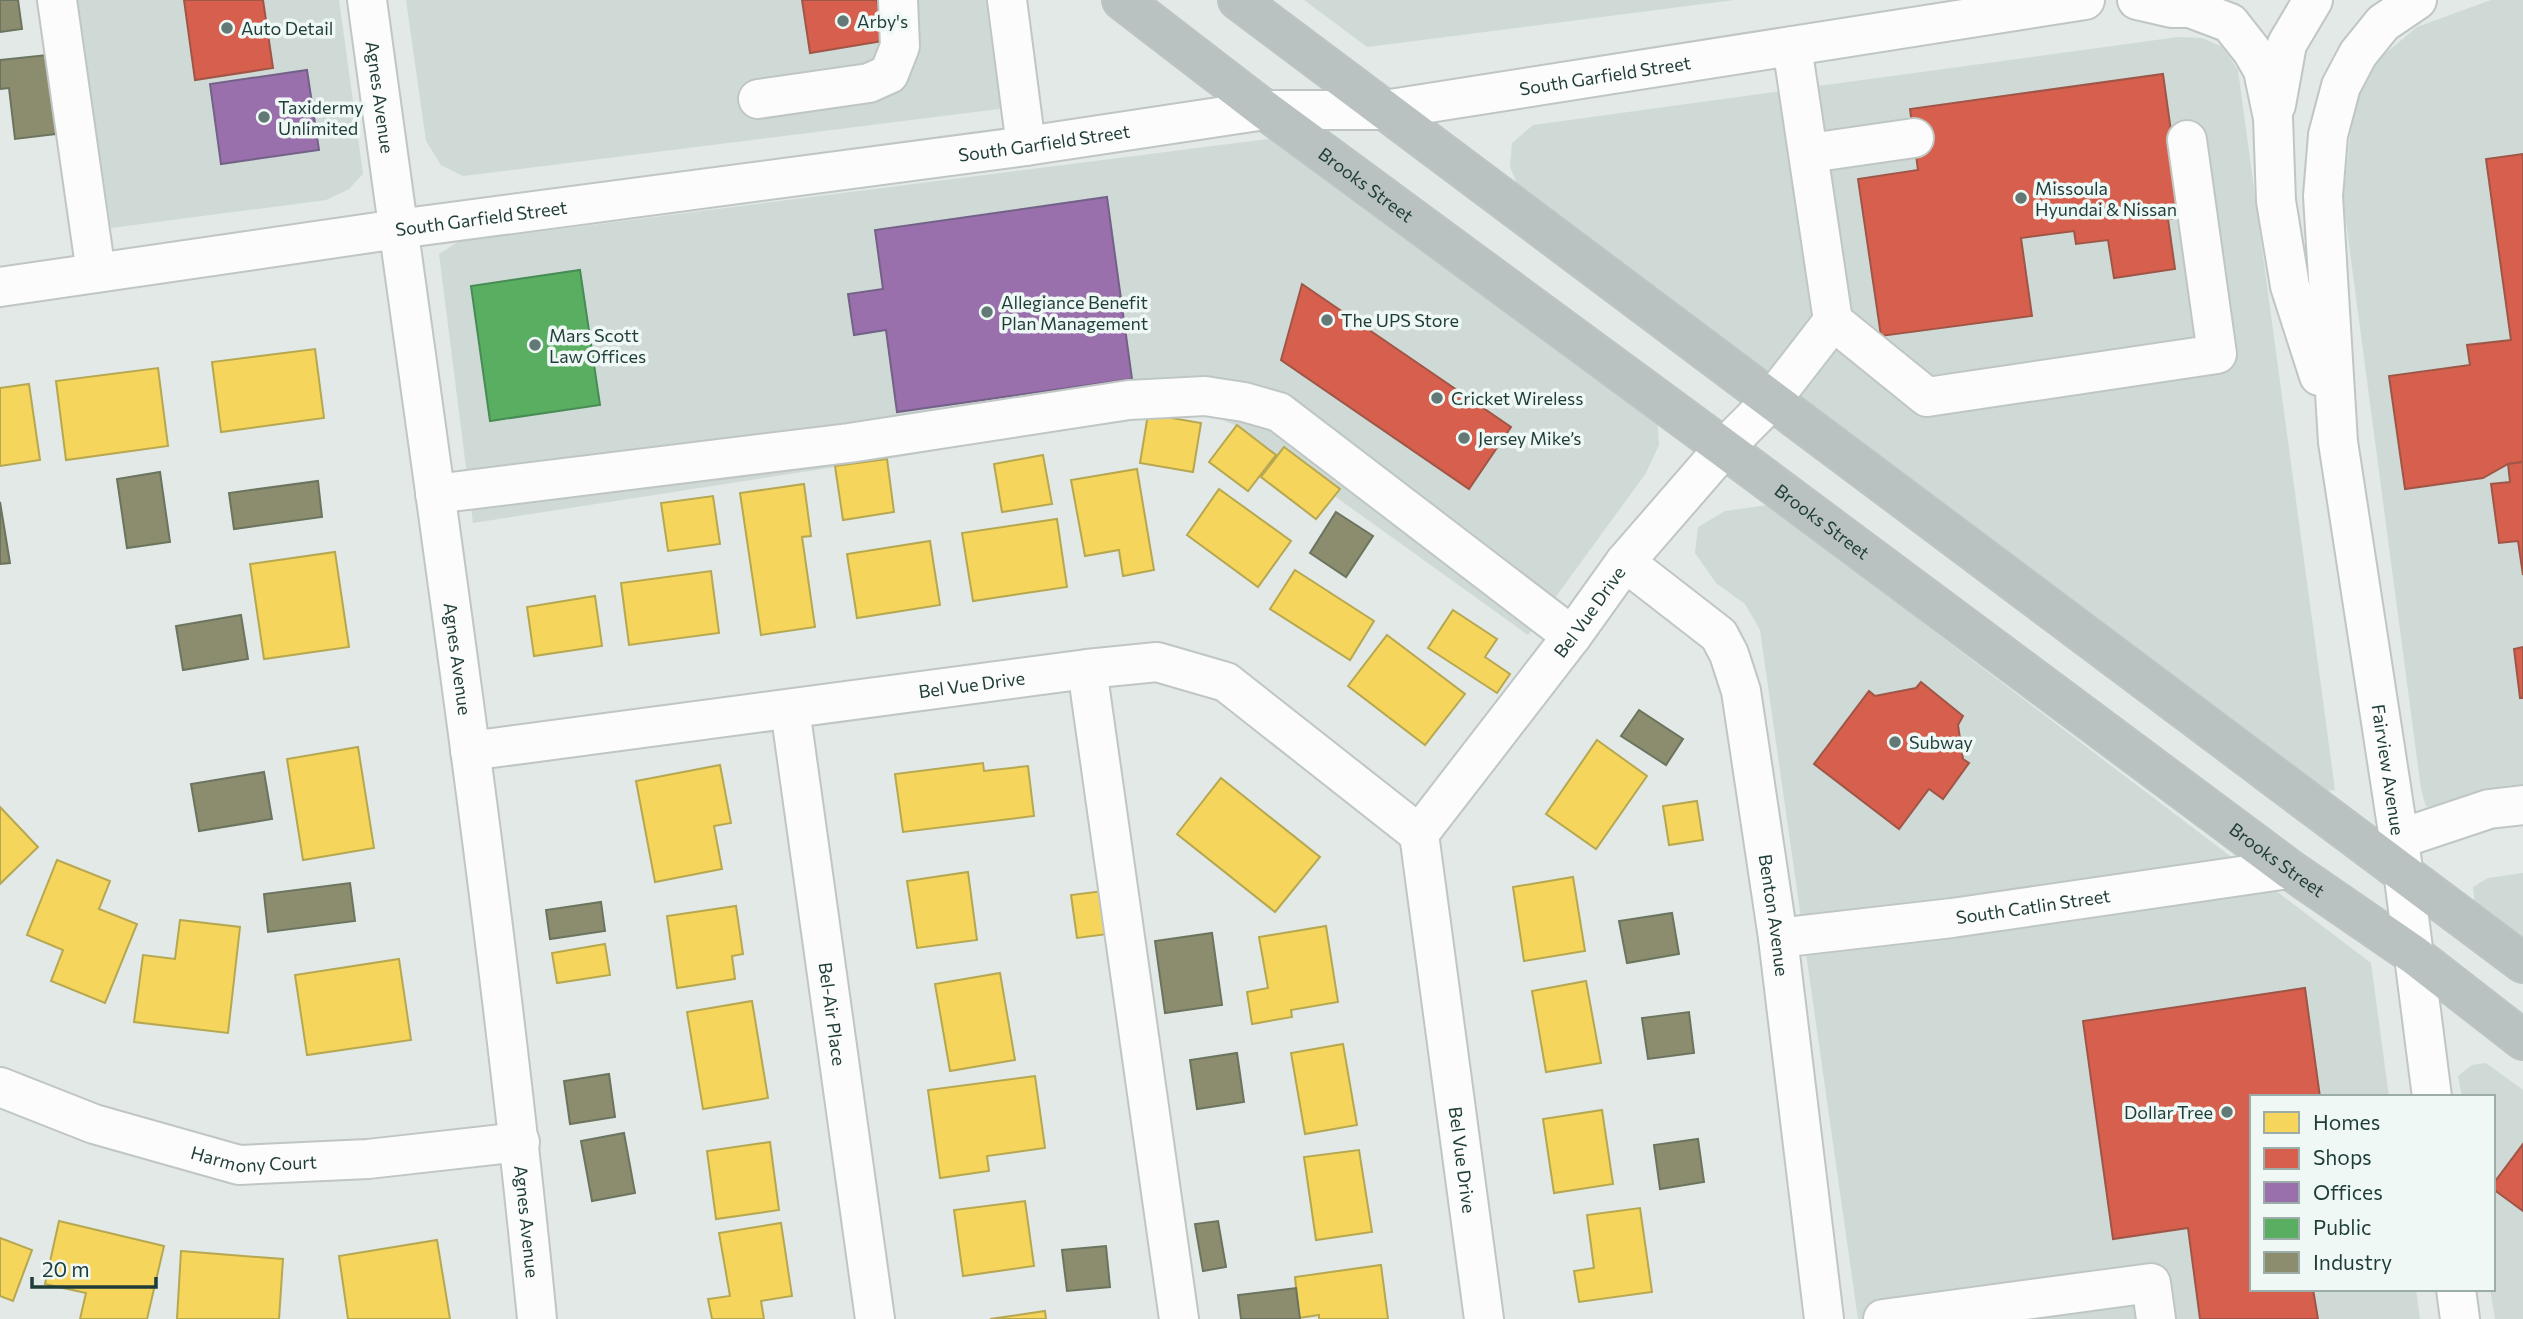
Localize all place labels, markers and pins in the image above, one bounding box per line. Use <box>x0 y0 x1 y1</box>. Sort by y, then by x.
place label: Arby's <box>857 10 908 32</box>
marker: Arby's <box>835 13 851 29</box>
place label: Auto Detail <box>241 17 333 39</box>
marker: Auto Detail <box>219 20 235 36</box>
place label: Taxidermy Unlimited <box>278 96 364 139</box>
marker: Taxidermy Unlimited <box>256 109 272 125</box>
place label: Missoula Hyundai & Nissan <box>2035 177 2177 220</box>
marker: Missoula Hyundai & Nissan <box>2013 190 2029 206</box>
place label: Allegiance Benefit Plan Management <box>1001 291 1148 334</box>
marker: Allegiance Benefit Plan Management <box>979 304 995 320</box>
place label: The UPS Store <box>1341 309 1459 331</box>
marker: The UPS Store <box>1319 312 1335 328</box>
place label: Mars Scott Law Offices <box>549 324 646 367</box>
marker: Mars Scott Law Offices <box>527 337 543 353</box>
place label: Cricket Wireless <box>1451 387 1583 409</box>
marker: Cricket Wireless <box>1429 390 1445 406</box>
place label: Jersey Mike’s <box>1478 427 1581 449</box>
marker: Jersey Mike’s <box>1456 430 1472 446</box>
place label: Subway <box>1909 731 1973 753</box>
marker: Subway <box>1887 734 1903 750</box>
place label: Dollar Tree <box>2124 1101 2213 1123</box>
marker: Dollar Tree <box>2219 1104 2235 1120</box>

